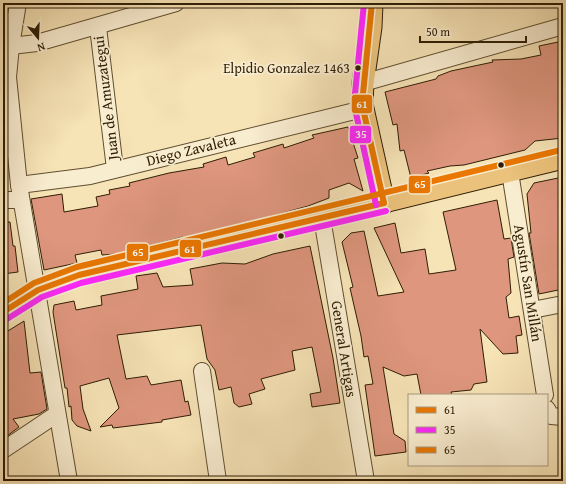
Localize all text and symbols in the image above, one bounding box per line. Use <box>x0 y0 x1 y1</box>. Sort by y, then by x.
north arrow <box>18 18 58 58</box>
scale bar <box>420 18 526 44</box>
text: 50 m <box>426 23 450 40</box>
street label: Juan de Amuzategui <box>87 35 124 163</box>
text: N <box>35 39 47 56</box>
place label: Elpidio Gonzalez 1463 <box>223 58 350 78</box>
marker: Elpidio Gonzalez 1463 <box>353 63 363 73</box>
line badge: 61 <box>351 94 373 114</box>
text: 61 <box>356 96 368 112</box>
line badge: 35 <box>349 125 372 144</box>
text: 35 <box>355 126 367 142</box>
street label: Diego Zavaleta <box>144 128 238 171</box>
unlabelled marker <box>496 160 506 170</box>
line badge: 65 <box>408 175 431 194</box>
text: 65 <box>414 176 426 192</box>
street label: Agustín San Millán <box>509 223 548 344</box>
unlabelled marker <box>276 231 286 241</box>
line badge: 61 <box>179 239 202 258</box>
text: 61 <box>184 241 196 257</box>
line badge: 65 <box>126 243 149 262</box>
text: 65 <box>132 244 144 260</box>
street label: General Artigas <box>327 299 362 399</box>
legend <box>408 394 548 466</box>
text: 61 <box>444 401 456 418</box>
text: 35 <box>444 421 456 438</box>
text: 65 <box>444 441 456 458</box>

